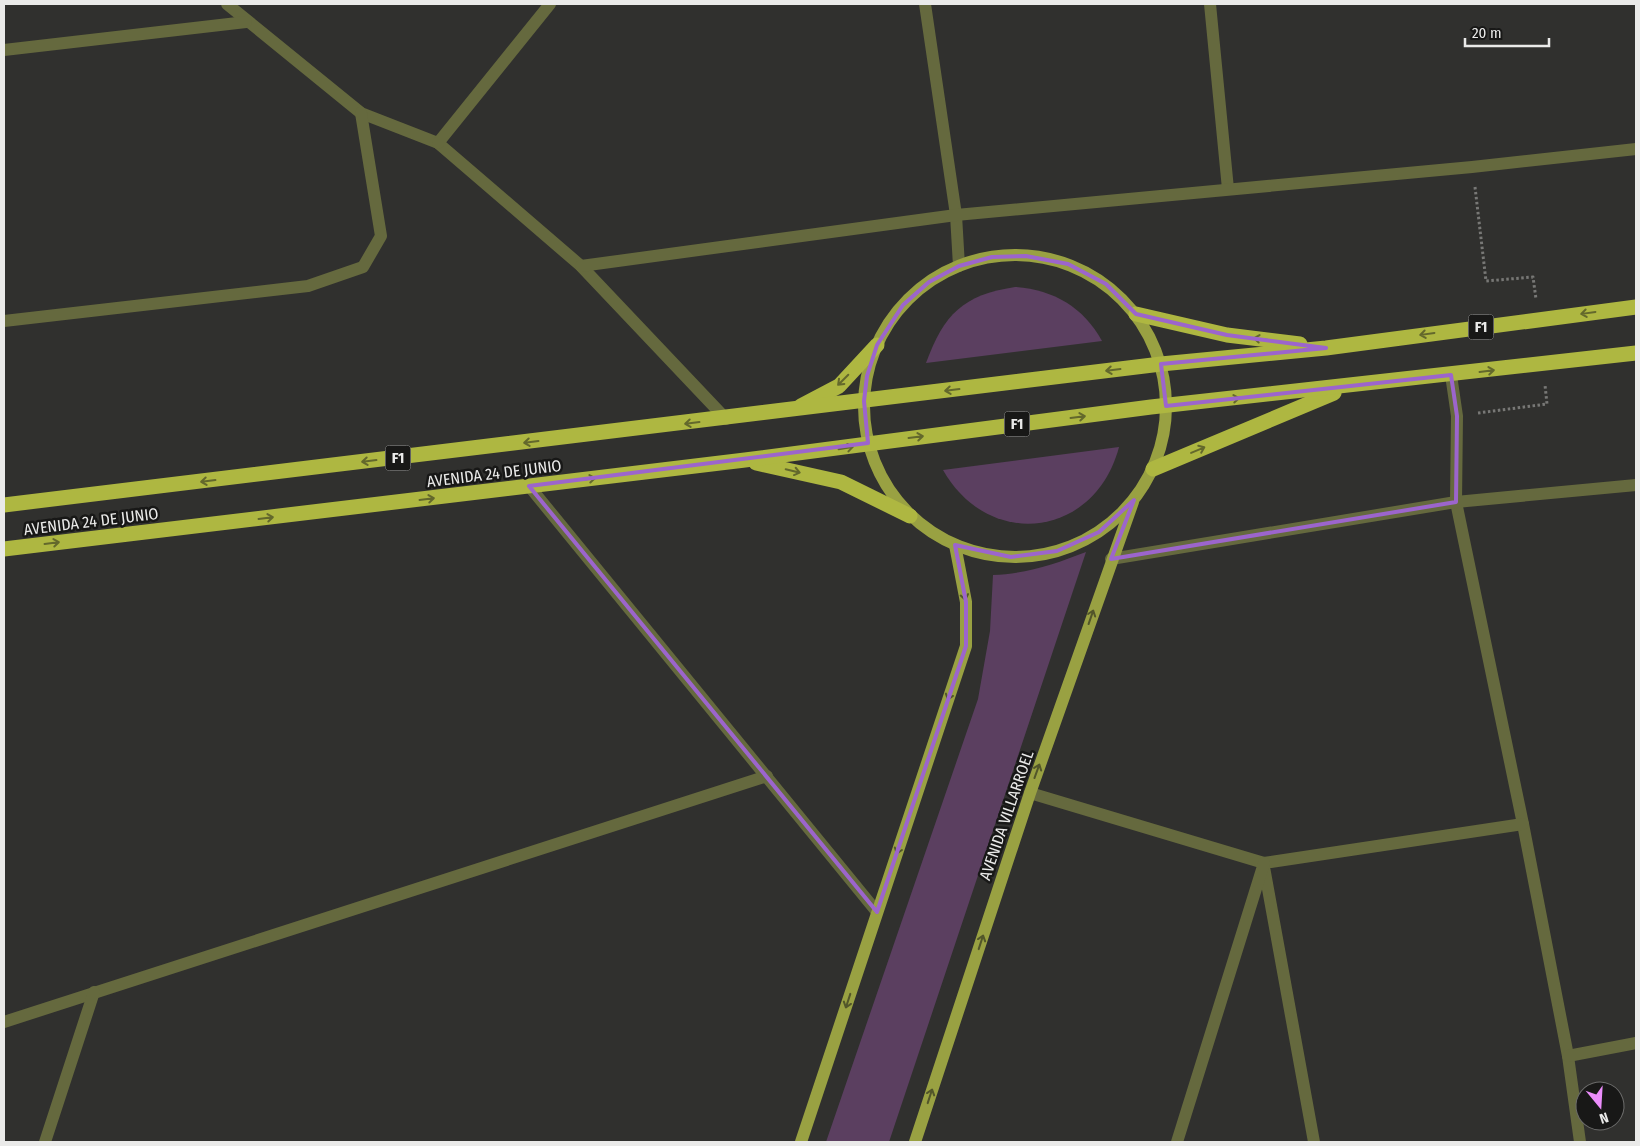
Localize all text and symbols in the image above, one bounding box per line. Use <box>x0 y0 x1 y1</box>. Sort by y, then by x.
scale bar <box>1465 15 1549 47</box>
text: 20 m <box>1472 24 1502 42</box>
one-way arrow <box>1580 308 1596 318</box>
road number: F1 <box>1468 314 1494 340</box>
one-way arrow <box>1419 329 1435 339</box>
one-way arrow <box>1253 334 1269 344</box>
one-way arrow <box>1105 365 1121 375</box>
one-way arrow <box>1478 366 1494 376</box>
one-way arrow <box>837 374 850 386</box>
one-way arrow <box>944 385 960 395</box>
one-way arrow <box>1224 394 1240 404</box>
one-way arrow <box>1069 411 1085 421</box>
road number: F1 <box>1004 412 1030 436</box>
one-way arrow <box>684 418 700 428</box>
one-way arrow <box>908 432 924 442</box>
one-way arrow <box>523 437 539 447</box>
one-way arrow <box>837 442 853 452</box>
one-way arrow <box>1190 444 1205 454</box>
road number: F1 <box>386 446 410 470</box>
one-way arrow <box>362 456 378 466</box>
street label: AVENIDA 24 DE JUNIO <box>426 456 563 491</box>
one-way arrow <box>784 467 800 476</box>
one-way arrow <box>580 474 596 484</box>
one-way arrow <box>200 476 216 486</box>
one-way arrow <box>419 494 435 504</box>
street label: AVENIDA 24 DE JUNIO <box>23 504 160 539</box>
one-way arrow <box>257 513 273 523</box>
one-way arrow <box>44 538 60 548</box>
one-way arrow <box>960 585 970 601</box>
one-way arrow <box>1087 610 1096 626</box>
one-way arrow <box>945 684 954 700</box>
street label: AVENIDA VILLARROEL <box>975 748 1038 883</box>
one-way arrow <box>1033 763 1043 779</box>
one-way arrow <box>894 838 903 854</box>
one-way arrow <box>977 934 986 950</box>
one-way arrow <box>842 993 852 1009</box>
north arrow <box>1575 1081 1625 1131</box>
one-way arrow <box>926 1089 935 1104</box>
text: N <box>1597 1109 1610 1127</box>

